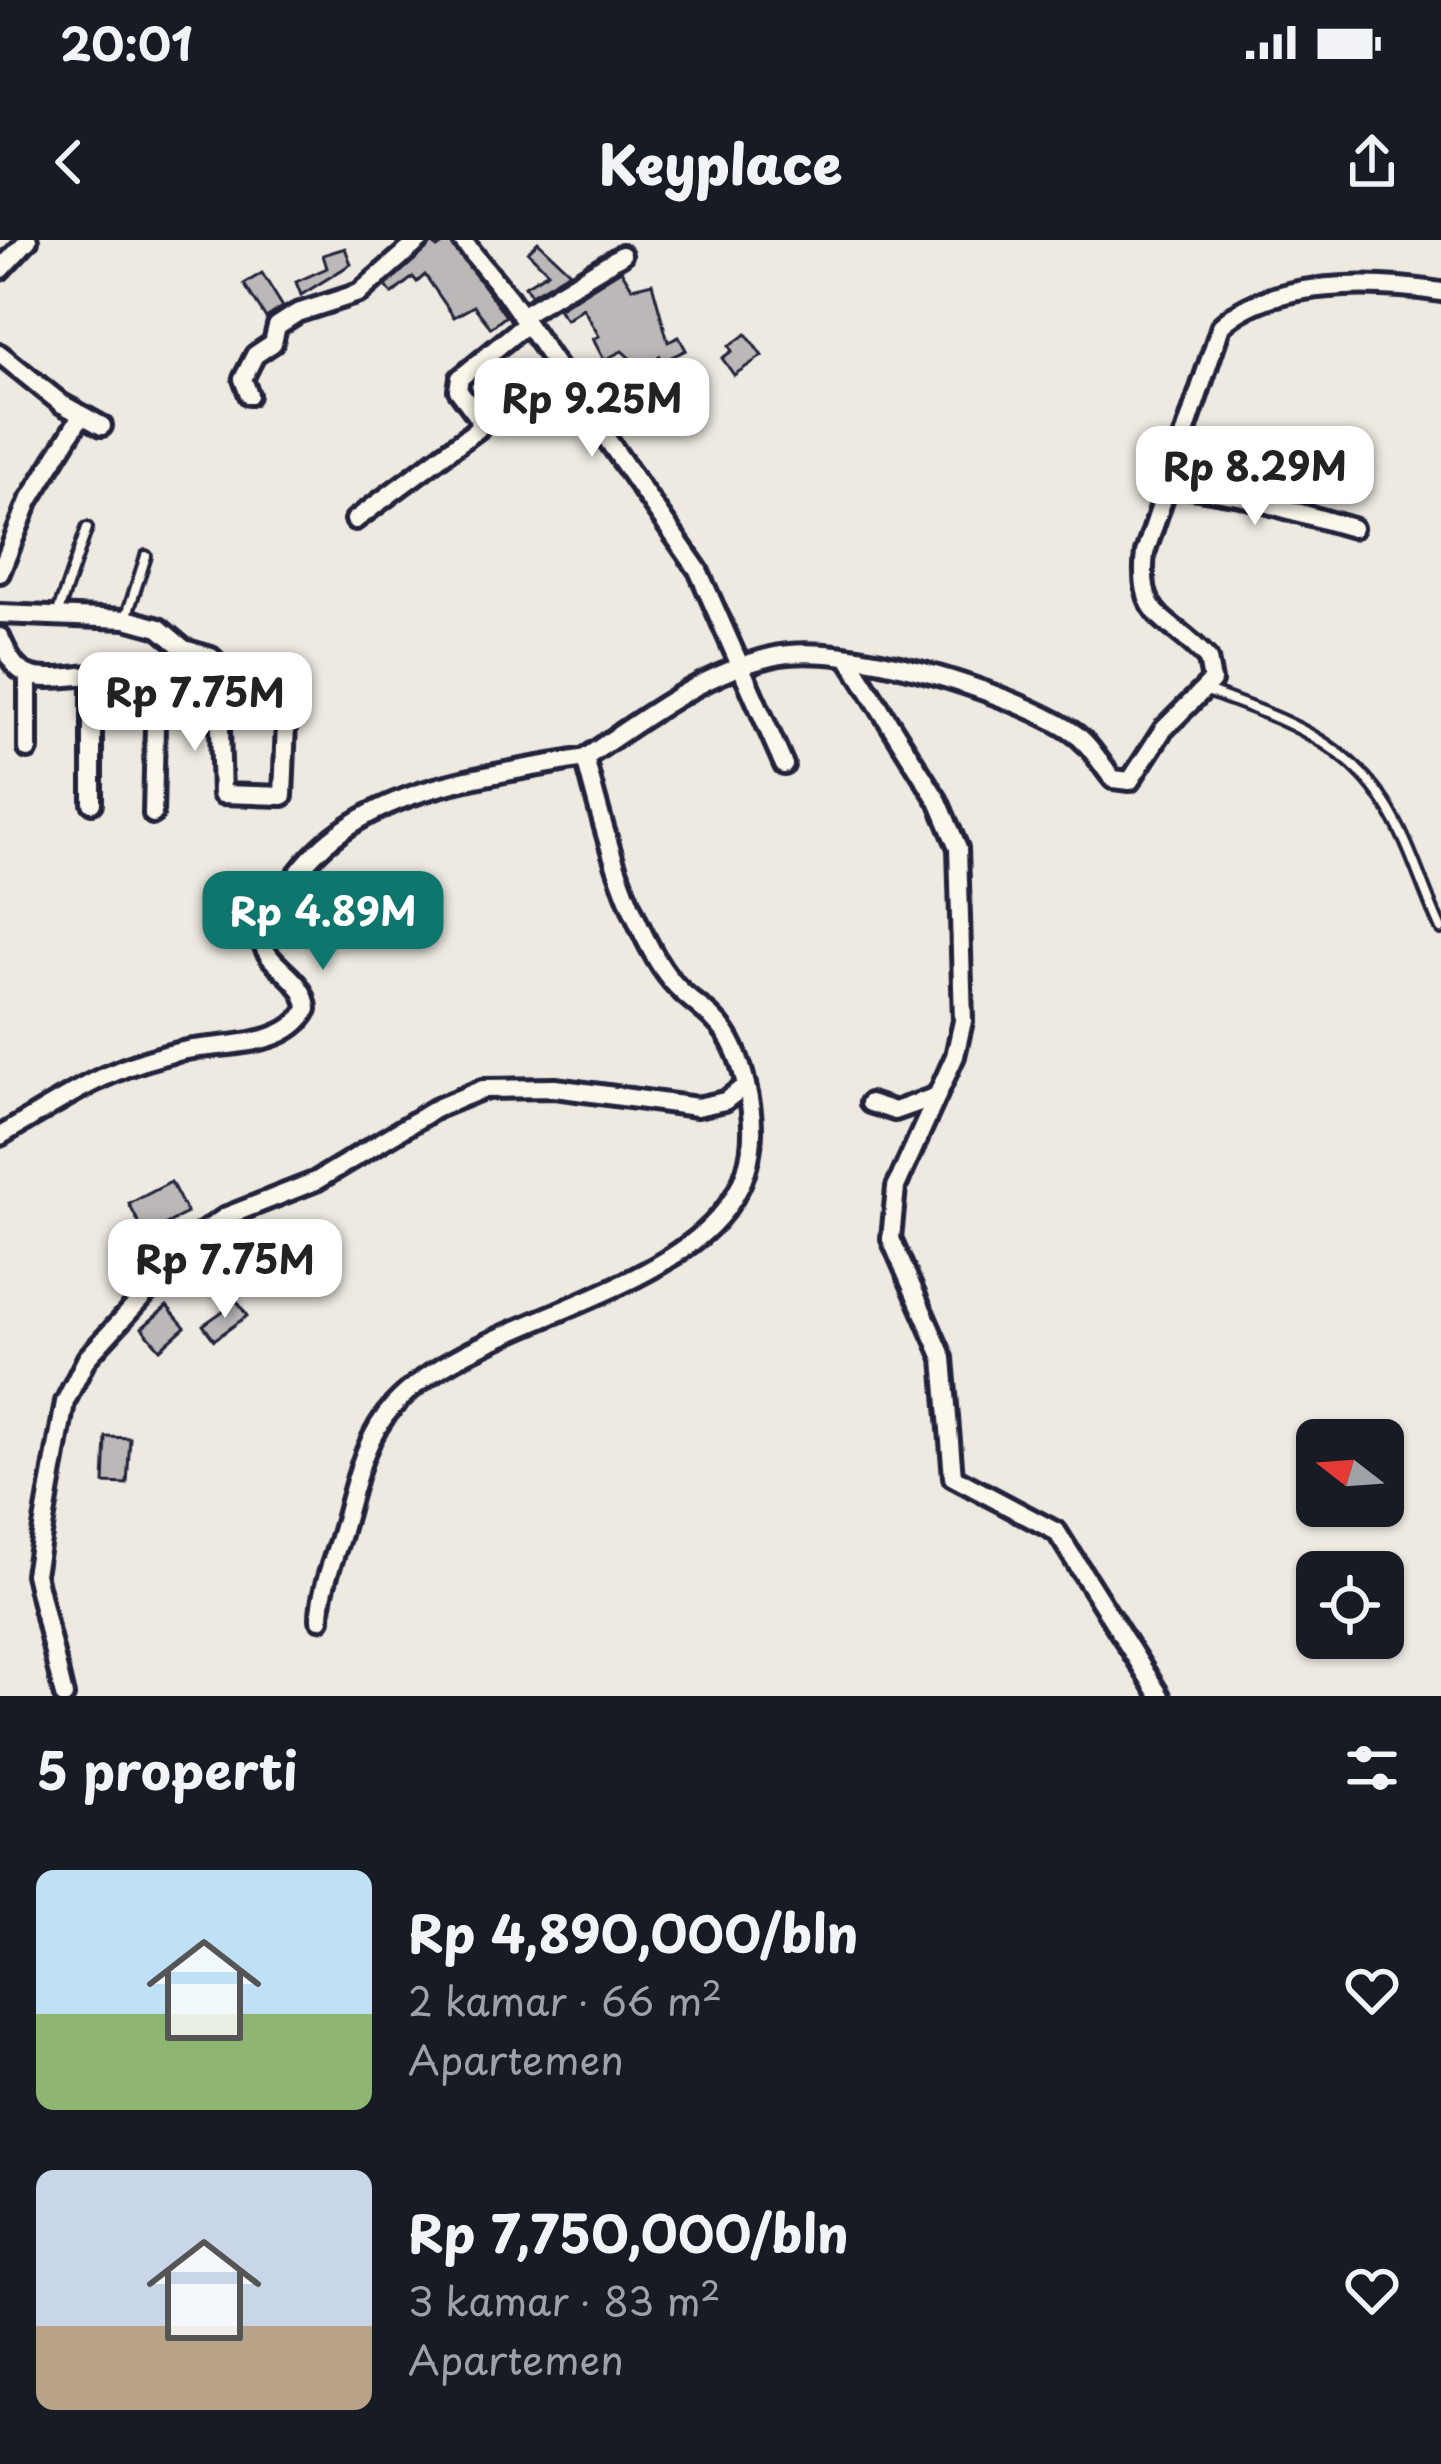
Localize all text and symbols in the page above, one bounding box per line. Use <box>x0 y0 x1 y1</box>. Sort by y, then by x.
text: 20:01 <box>60 8 193 76</box>
text: Keyplace <box>599 122 842 203</box>
icon: back <box>36 129 102 195</box>
icon: share <box>1339 129 1405 195</box>
pin: Rp 9.25M <box>468 358 716 460</box>
text: Rp 9.25M <box>501 367 683 426</box>
pin: Rp 8.29M <box>1131 426 1379 528</box>
text: Rp 8.29M <box>1163 435 1347 494</box>
pin: Rp 7.75M <box>71 652 319 754</box>
text: Rp 7.75M <box>105 661 285 720</box>
pin: Rp 4.89M <box>199 871 447 973</box>
text: Rp 4.89M <box>229 880 417 939</box>
pin: Rp 7.75M <box>101 1219 349 1321</box>
text: Rp 7.75M <box>135 1228 315 1287</box>
north arrow <box>1296 1419 1404 1527</box>
map controls <box>1296 1419 1404 1659</box>
button: locate <box>1296 1551 1404 1659</box>
text: 5 properti <box>36 1730 298 1807</box>
icon: filters <box>1339 1735 1405 1801</box>
text: Rp 4,890,000/bln <box>408 1893 858 1970</box>
icon: home <box>132 1918 276 2062</box>
icon: heart <box>1339 1957 1405 2023</box>
text: 2 kamar · 66 m² <box>408 1970 722 2029</box>
text: Apartemen <box>408 2029 624 2088</box>
text: Rp 7,750,000/bln <box>408 2193 849 2270</box>
icon: home <box>132 2218 276 2362</box>
icon: heart <box>1339 2257 1405 2323</box>
text: 3 kamar · 83 m² <box>408 2270 721 2329</box>
text: Apartemen <box>408 2329 624 2388</box>

